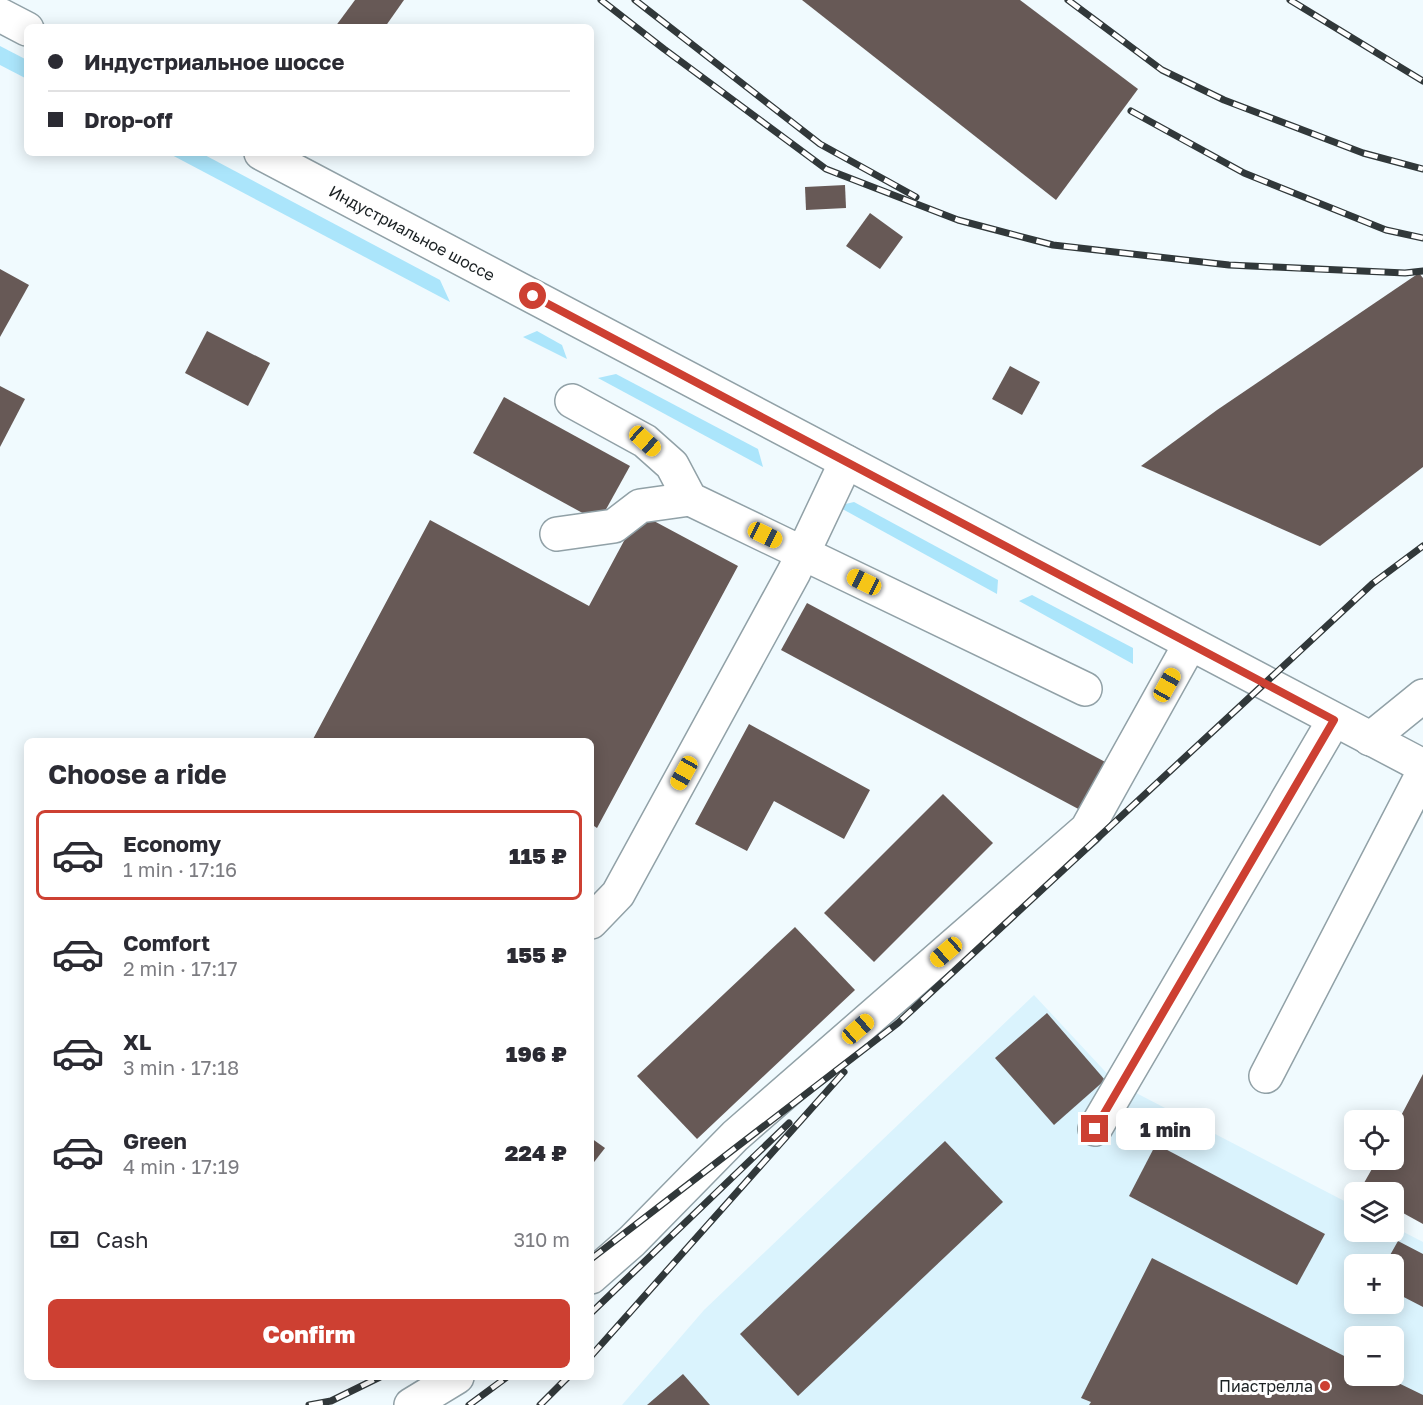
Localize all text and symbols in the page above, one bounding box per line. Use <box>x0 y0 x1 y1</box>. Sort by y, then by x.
text: Индустриальное шоссе <box>84 48 344 75</box>
text: Drop-off <box>84 106 173 133</box>
street label: Индустриальное шоссе <box>326 181 498 285</box>
route start <box>519 282 546 309</box>
car <box>626 422 664 460</box>
car <box>745 519 785 551</box>
car <box>844 566 884 598</box>
car <box>1150 665 1184 705</box>
car <box>667 753 701 793</box>
text: Choose a ride <box>48 758 227 790</box>
icon: car <box>51 828 105 882</box>
text: Economy <box>123 830 221 857</box>
text: 115 ₽ <box>509 842 567 869</box>
text: 1 min · 17:16 <box>123 857 237 881</box>
icon: car <box>51 927 105 981</box>
text: Comfort <box>123 929 210 956</box>
car <box>927 933 965 971</box>
text: 155 ₽ <box>507 941 567 968</box>
text: 2 min · 17:17 <box>123 956 238 980</box>
car <box>839 1010 877 1048</box>
icon: car <box>51 1026 105 1080</box>
text: XL <box>123 1028 151 1055</box>
text: 196 ₽ <box>506 1040 567 1067</box>
text: 3 min · 17:18 <box>123 1055 239 1079</box>
callout: 1 min <box>1116 1108 1215 1150</box>
map controls <box>1344 1110 1404 1386</box>
button: locate <box>1344 1110 1404 1170</box>
route end <box>1081 1115 1108 1142</box>
text: 1 min <box>1140 1117 1191 1141</box>
icon: car <box>51 1125 105 1179</box>
text: Green <box>123 1127 187 1154</box>
text: 224 ₽ <box>505 1139 567 1166</box>
text: 4 min · 17:19 <box>123 1154 240 1178</box>
button: layers <box>1344 1182 1404 1242</box>
icon: cash <box>48 1223 81 1256</box>
text: Cash <box>96 1226 149 1253</box>
text: 310 m <box>514 1227 570 1251</box>
button: + <box>1344 1254 1404 1314</box>
button: Confirm <box>48 1299 570 1368</box>
button: − <box>1344 1326 1404 1386</box>
place label: Пиастрелла <box>1219 1376 1313 1396</box>
marker: Пиастрелла <box>1318 1379 1332 1393</box>

